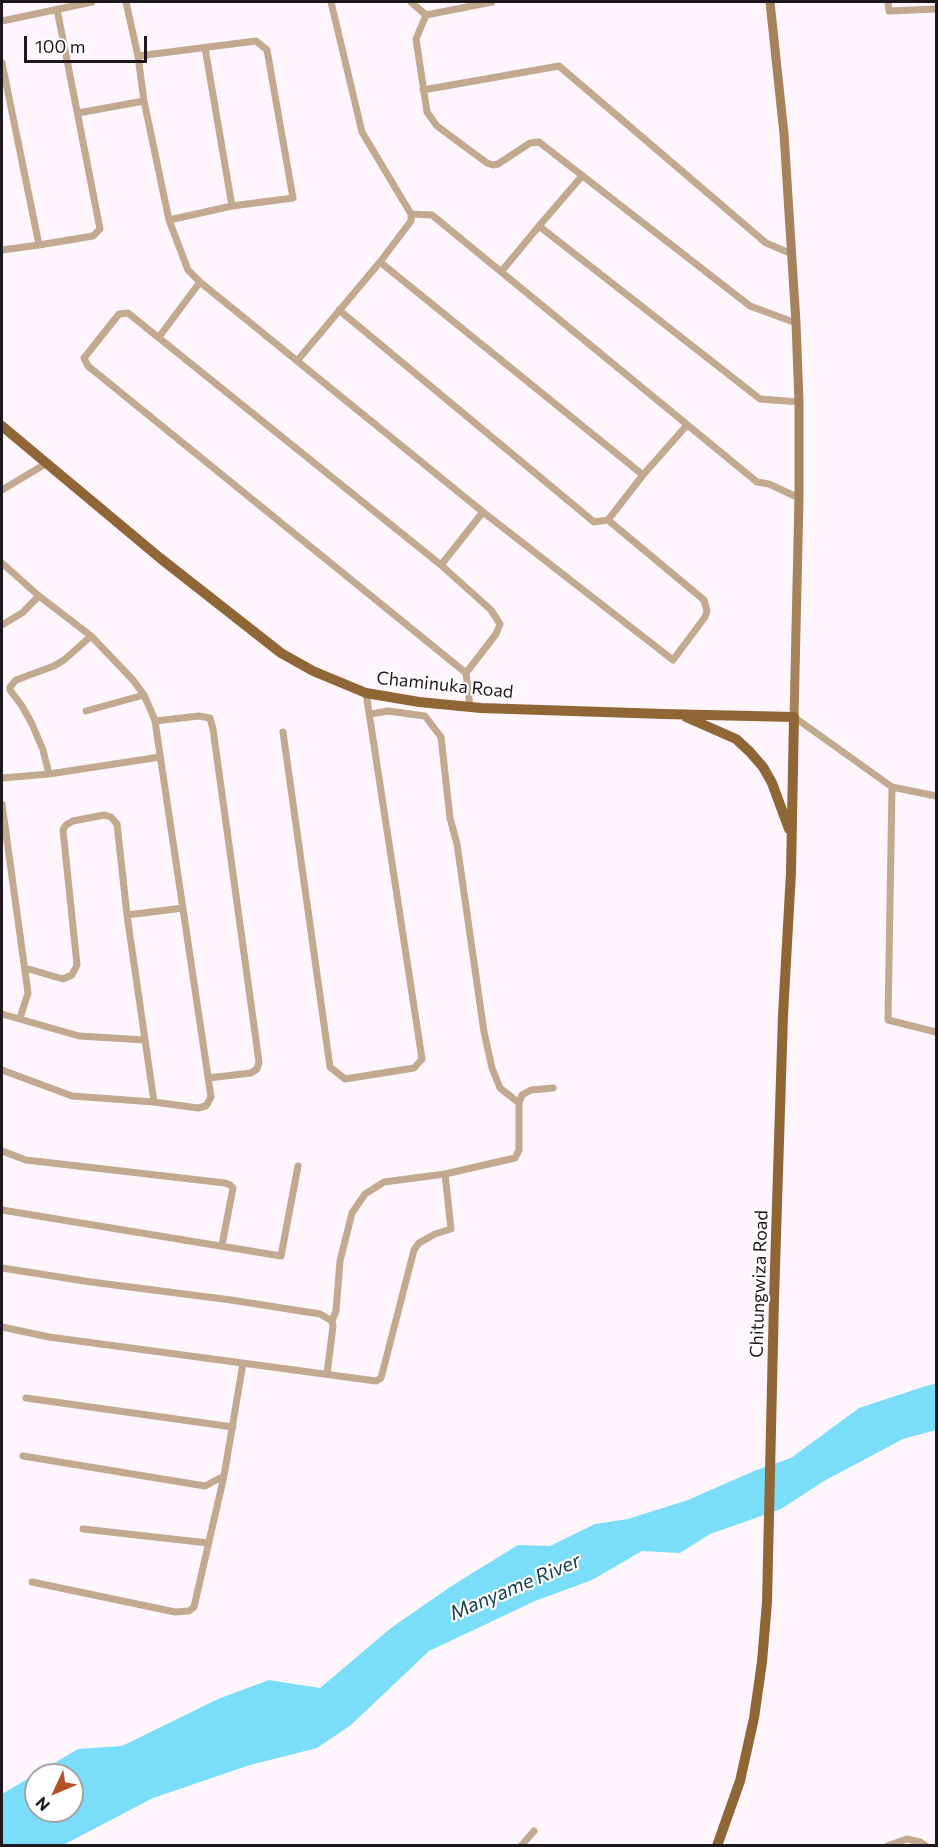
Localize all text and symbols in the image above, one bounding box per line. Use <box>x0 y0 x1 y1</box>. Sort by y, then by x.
scale bar <box>27 24 150 62</box>
text: 100 m <box>35 35 85 57</box>
street label: Chaminuka Road <box>376 667 514 703</box>
street label: Chitungwiza Road <box>746 1210 772 1358</box>
water label: Manyame River <box>446 1549 584 1625</box>
north arrow <box>24 1763 84 1823</box>
text: N <box>31 1794 53 1815</box>

